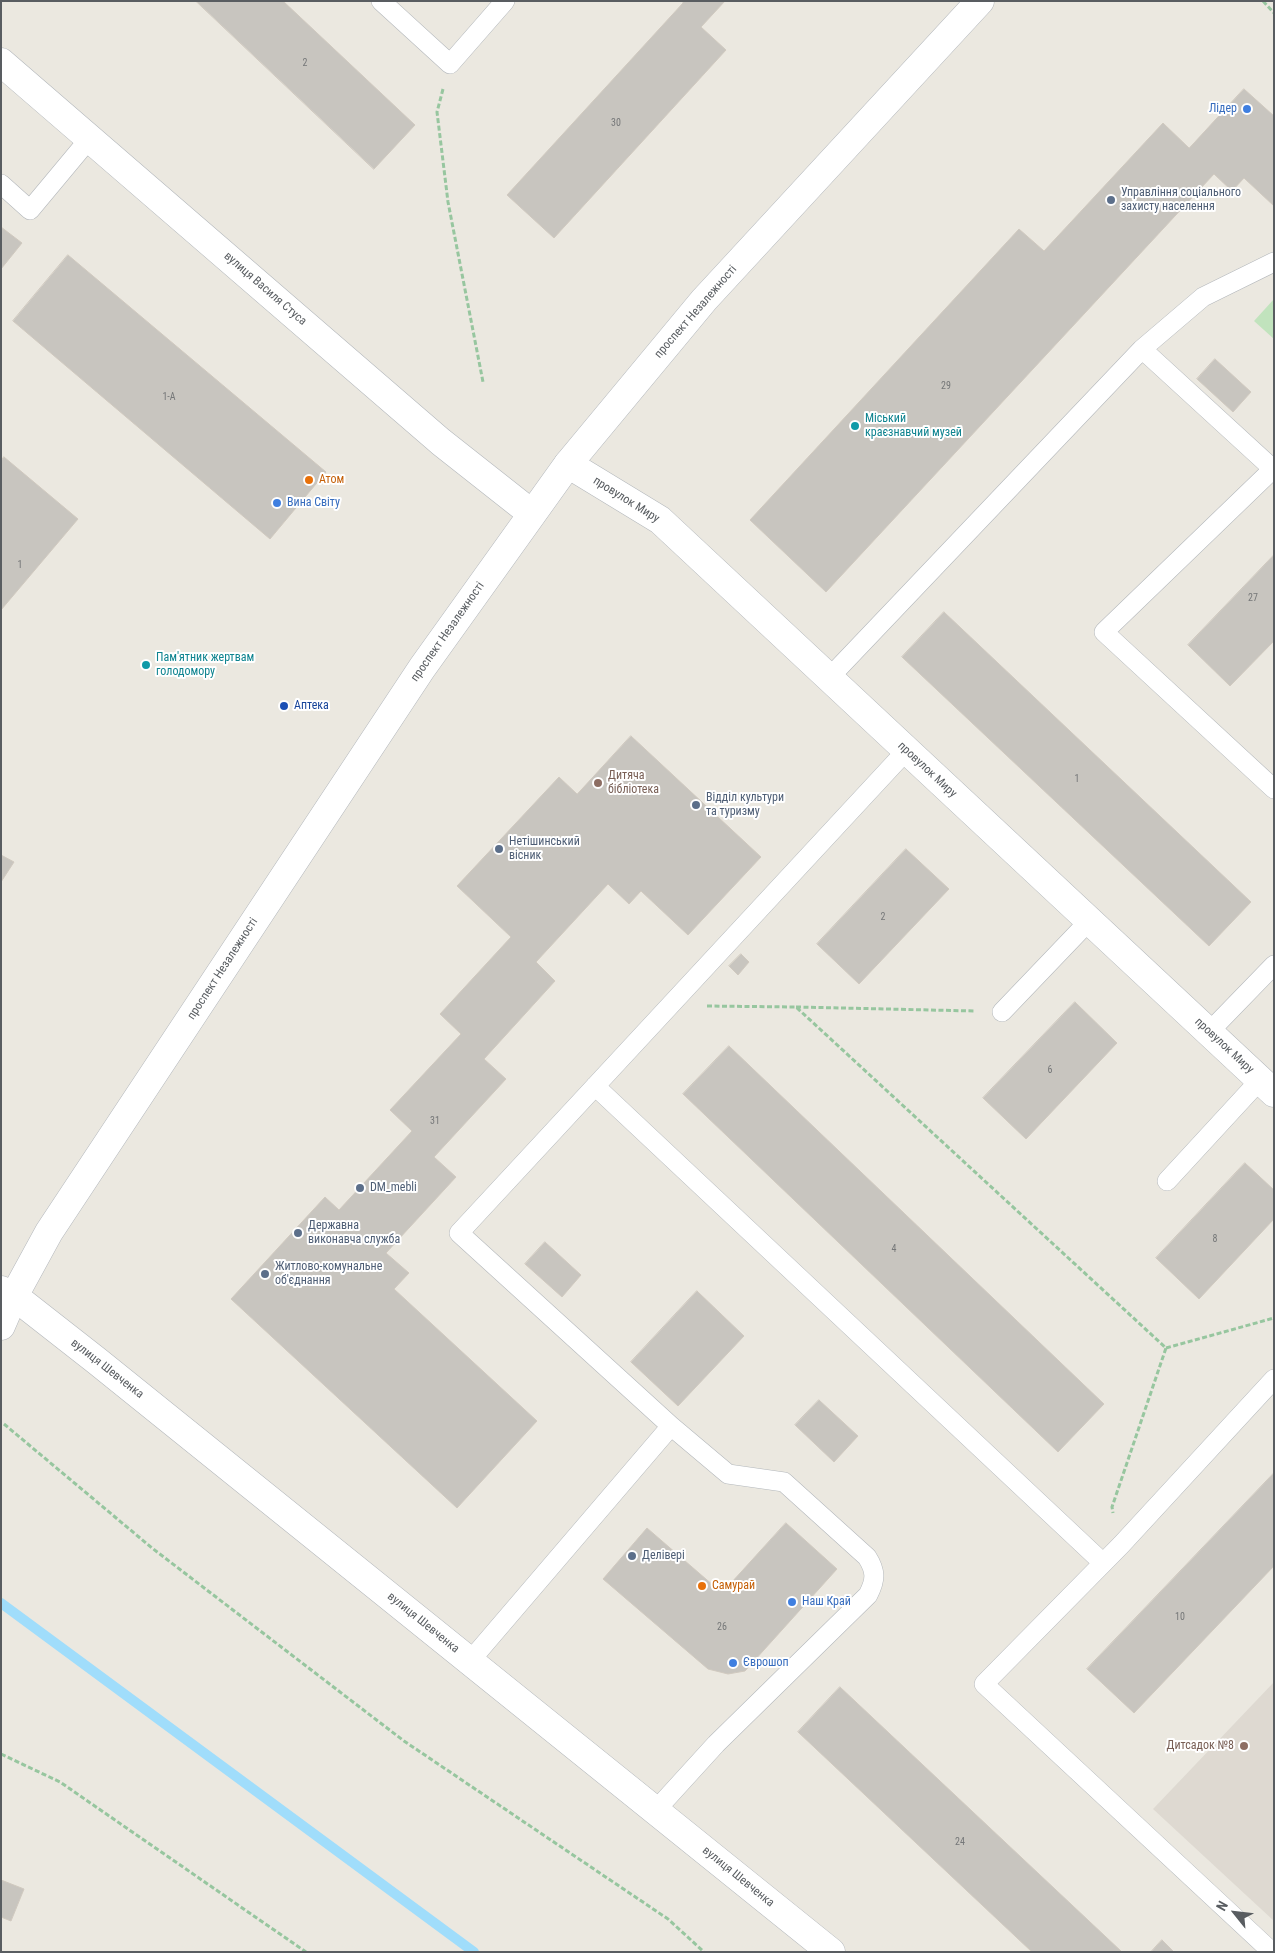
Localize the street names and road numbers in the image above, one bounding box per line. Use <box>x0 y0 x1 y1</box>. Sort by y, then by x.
street label: вулиця Василя Стуса <box>221 249 309 329</box>
street label: проспект Незалежності <box>652 263 740 361</box>
street label: провулок Миру <box>590 474 662 526</box>
street label: проспект Незалежності <box>408 579 488 685</box>
street label: провулок Миру <box>894 739 960 801</box>
street label: проспект Незалежності <box>185 915 261 1023</box>
street label: провулок Миру <box>1191 1015 1257 1077</box>
street label: вулиця Шевченка <box>68 1336 146 1402</box>
street label: вулиця Шевченка <box>384 1590 462 1656</box>
street label: вулиця Шевченка <box>699 1844 777 1910</box>

